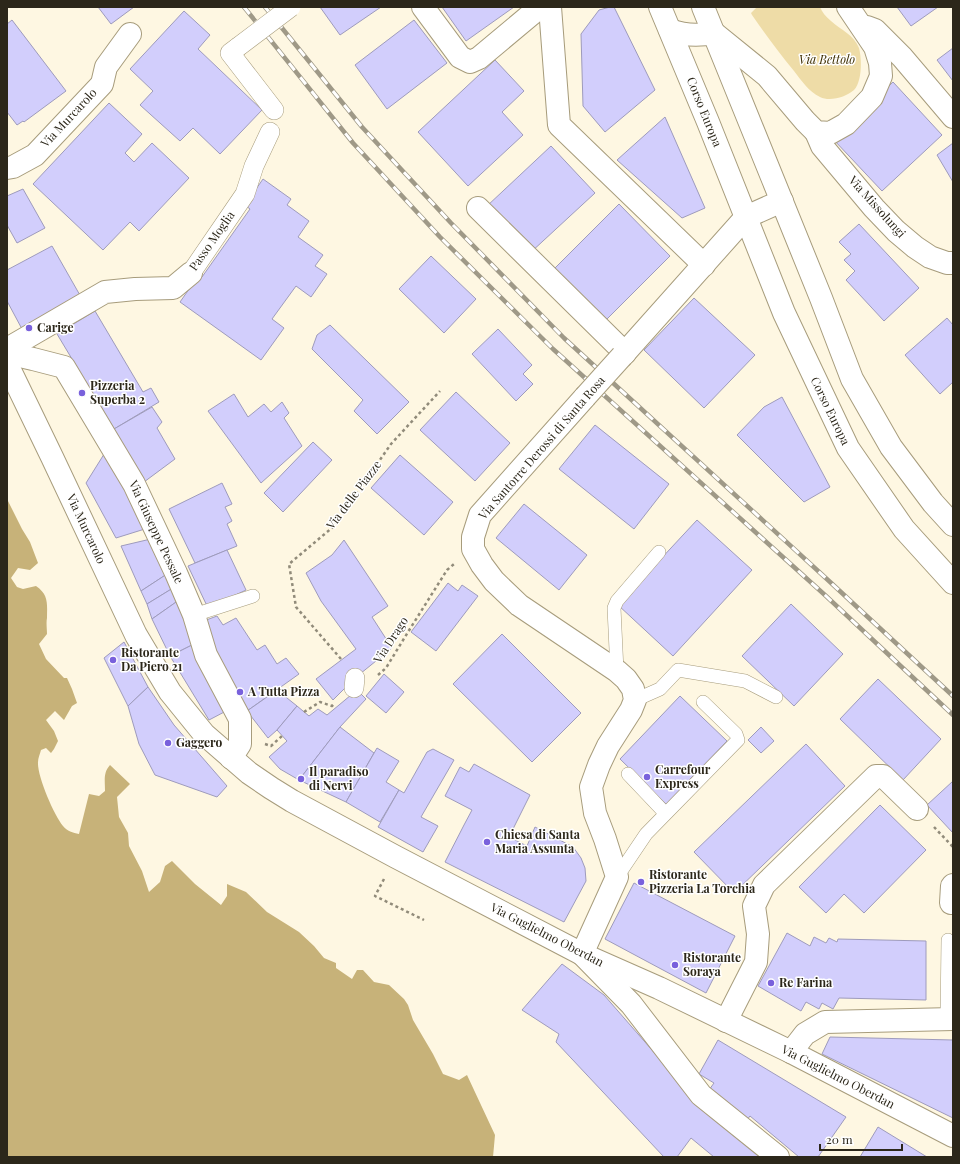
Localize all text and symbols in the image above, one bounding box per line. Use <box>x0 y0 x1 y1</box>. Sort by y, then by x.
park label: Via Bettolo <box>799 51 855 67</box>
street label: Corso Europa <box>684 74 726 149</box>
street label: Via Murcarolo <box>36 84 100 151</box>
street label: Via Missolungi <box>845 171 910 241</box>
street label: Passo Moglia <box>185 207 238 273</box>
place label: Carige <box>37 319 74 335</box>
marker: Carige <box>24 323 34 333</box>
street label: Via Santorre Derossi di Santa Rosa <box>474 372 608 523</box>
street label: Corso Europa <box>807 374 854 447</box>
place label: Pizzeria Superba 2 <box>90 377 145 407</box>
marker: Pizzeria Superba 2 <box>77 388 87 398</box>
street label: Via delle Piazze <box>321 457 384 533</box>
street label: Via Giuseppe Pessale <box>126 477 188 586</box>
street label: Via Murcarolo <box>63 490 110 566</box>
street label: Via Drago <box>369 613 411 667</box>
place label: Ristorante Da Piero 21 <box>121 644 183 674</box>
marker: Ristorante Da Piero 21 <box>108 655 118 665</box>
place label: A Tutta Pizza <box>247 683 320 699</box>
marker: A Tutta Pizza <box>235 687 245 697</box>
place label: Gaggero <box>176 734 223 750</box>
marker: Gaggero <box>163 738 173 748</box>
place label: Carrefour Express <box>655 761 711 791</box>
place label: Il paradiso di Nervi <box>309 763 369 793</box>
marker: Carrefour Express <box>642 772 652 782</box>
marker: Il paradiso di Nervi <box>296 774 306 784</box>
place label: Chiesa di Santa Maria Assunta <box>495 826 581 856</box>
marker: Chiesa di Santa Maria Assunta <box>482 837 492 847</box>
place label: Ristorante Pizzeria La Torchia <box>649 866 756 896</box>
marker: Ristorante Pizzeria La Torchia <box>636 877 646 887</box>
street label: Via Guglielmo Oberdan <box>487 898 607 970</box>
place label: Ristorante Soraya <box>683 949 741 979</box>
marker: Ristorante Soraya <box>670 960 680 970</box>
place label: Re Farina <box>779 974 833 990</box>
marker: Re Farina <box>766 978 776 988</box>
street label: Via Guglielmo Oberdan <box>778 1040 898 1112</box>
scale bar <box>820 1126 902 1152</box>
text: 20 m <box>826 1131 853 1147</box>

